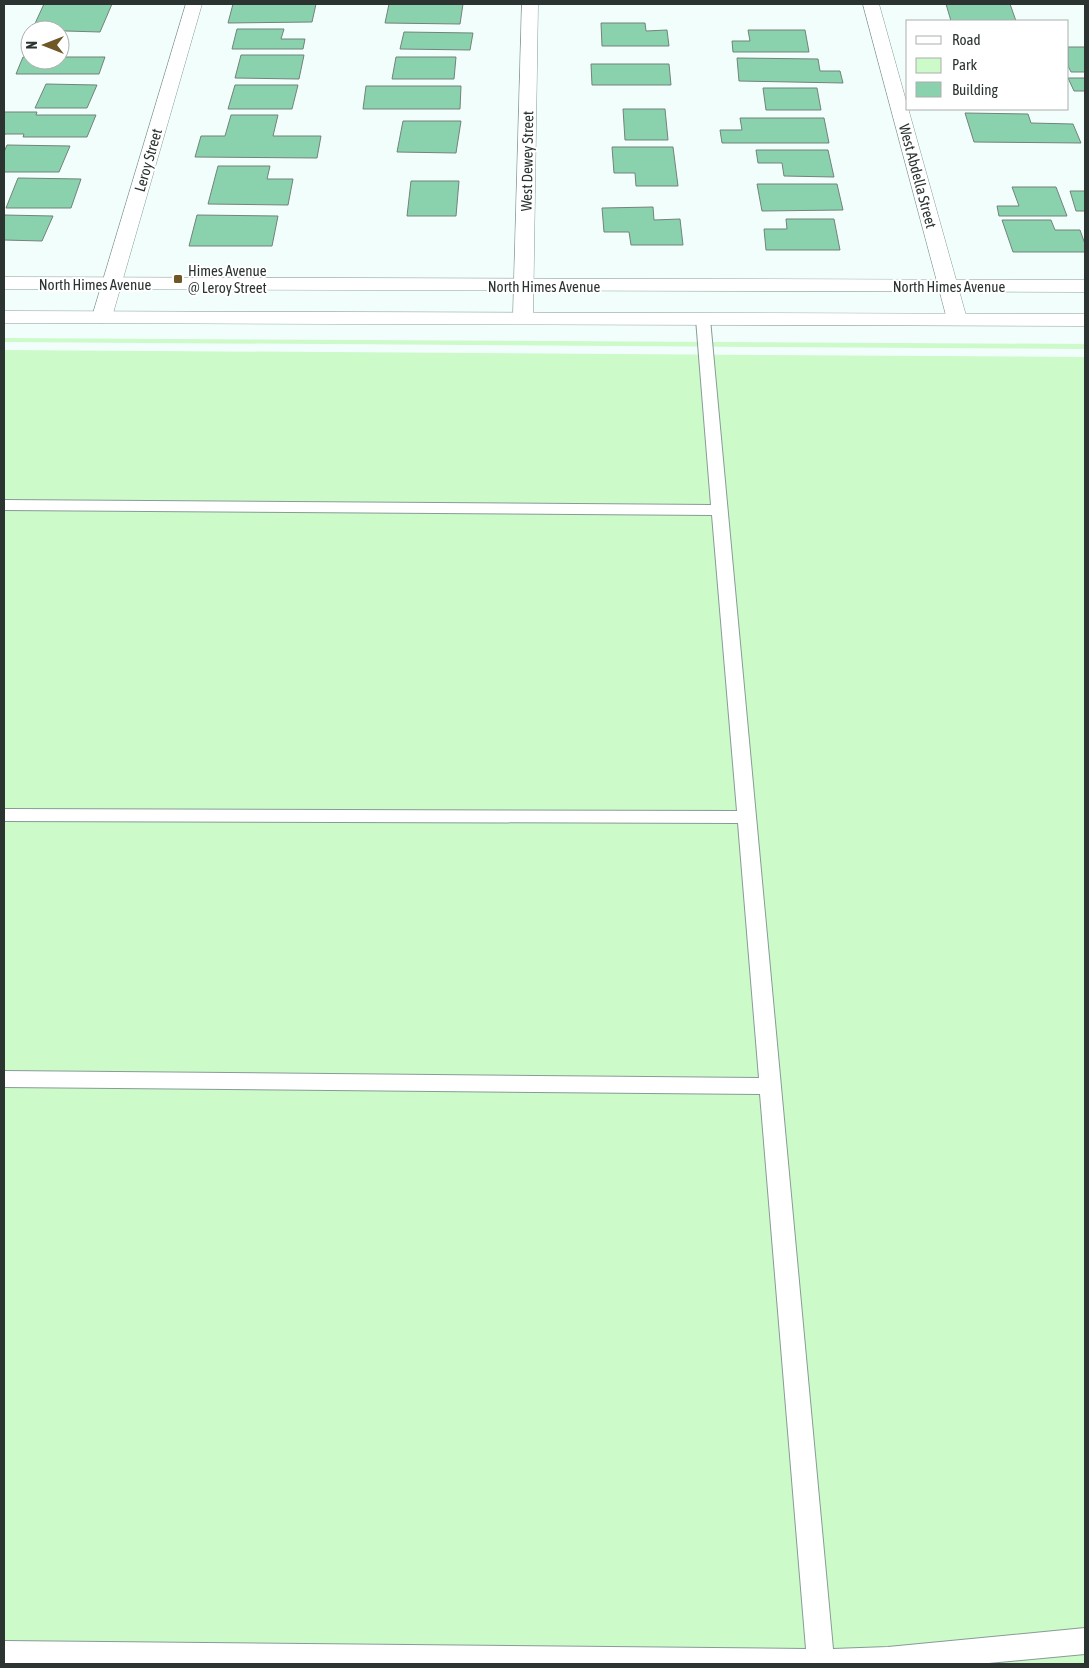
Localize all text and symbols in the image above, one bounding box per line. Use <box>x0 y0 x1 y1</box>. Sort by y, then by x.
north arrow <box>20 20 70 70</box>
legend <box>906 20 1069 110</box>
text: Road <box>952 31 981 48</box>
text: N <box>24 41 40 49</box>
text: Park <box>952 56 977 73</box>
text: Building <box>952 81 998 98</box>
street label: West Dewey Street <box>518 111 536 211</box>
street label: West Abdella Street <box>896 122 940 230</box>
street label: Leroy Street <box>131 126 165 194</box>
place label: Himes Avenue @ Leroy Street <box>188 262 267 296</box>
marker: Himes Avenue @ Leroy Street <box>172 273 184 285</box>
street label: North Himes Avenue <box>39 276 151 293</box>
street label: North Himes Avenue <box>488 278 600 295</box>
street label: North Himes Avenue <box>893 278 1005 295</box>

